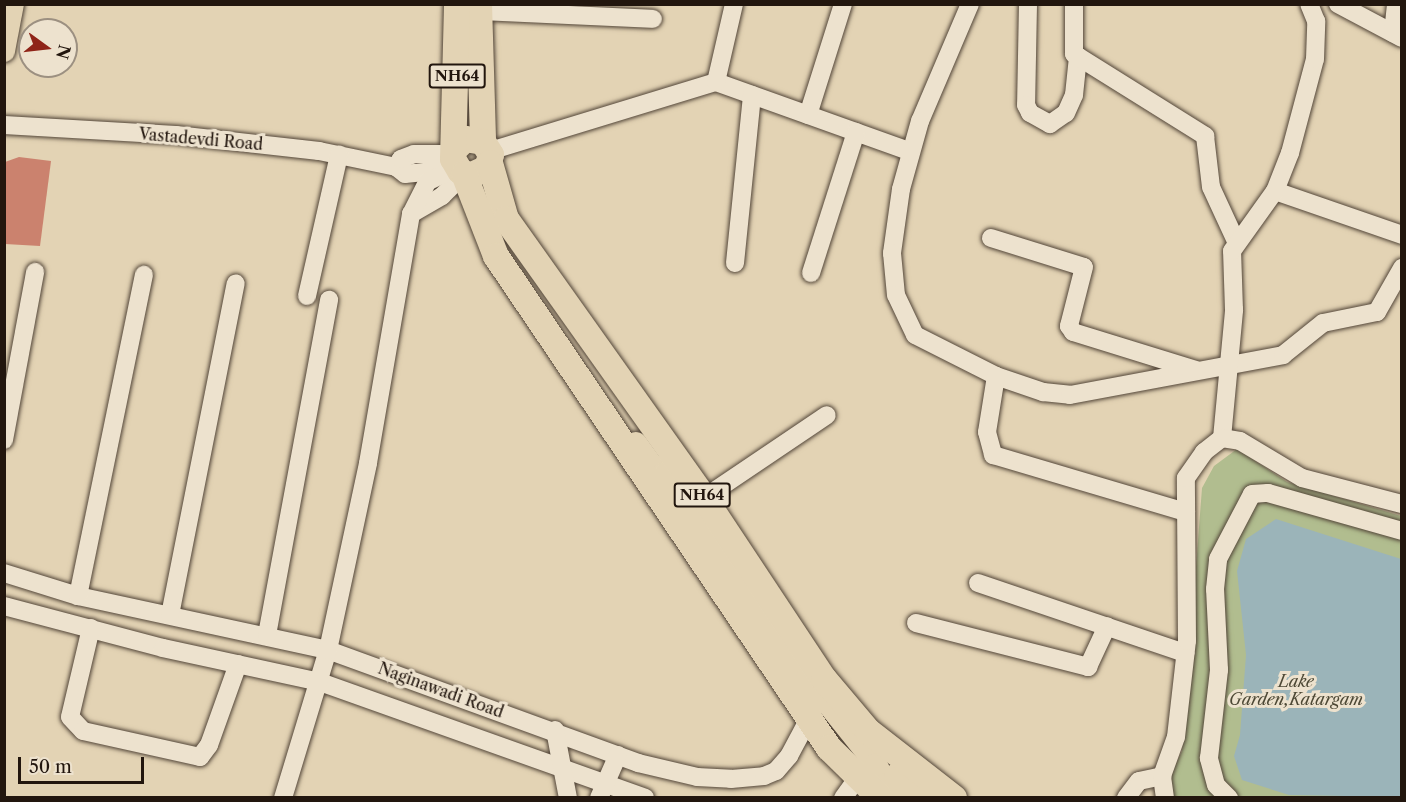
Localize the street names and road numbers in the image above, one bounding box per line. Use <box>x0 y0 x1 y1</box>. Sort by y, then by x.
road number: NH64 <box>428 64 486 88</box>
street label: Vastadevdi Road <box>138 124 264 154</box>
road number: NH64 <box>674 483 730 507</box>
street label: Naginawadi Road <box>376 658 506 722</box>

